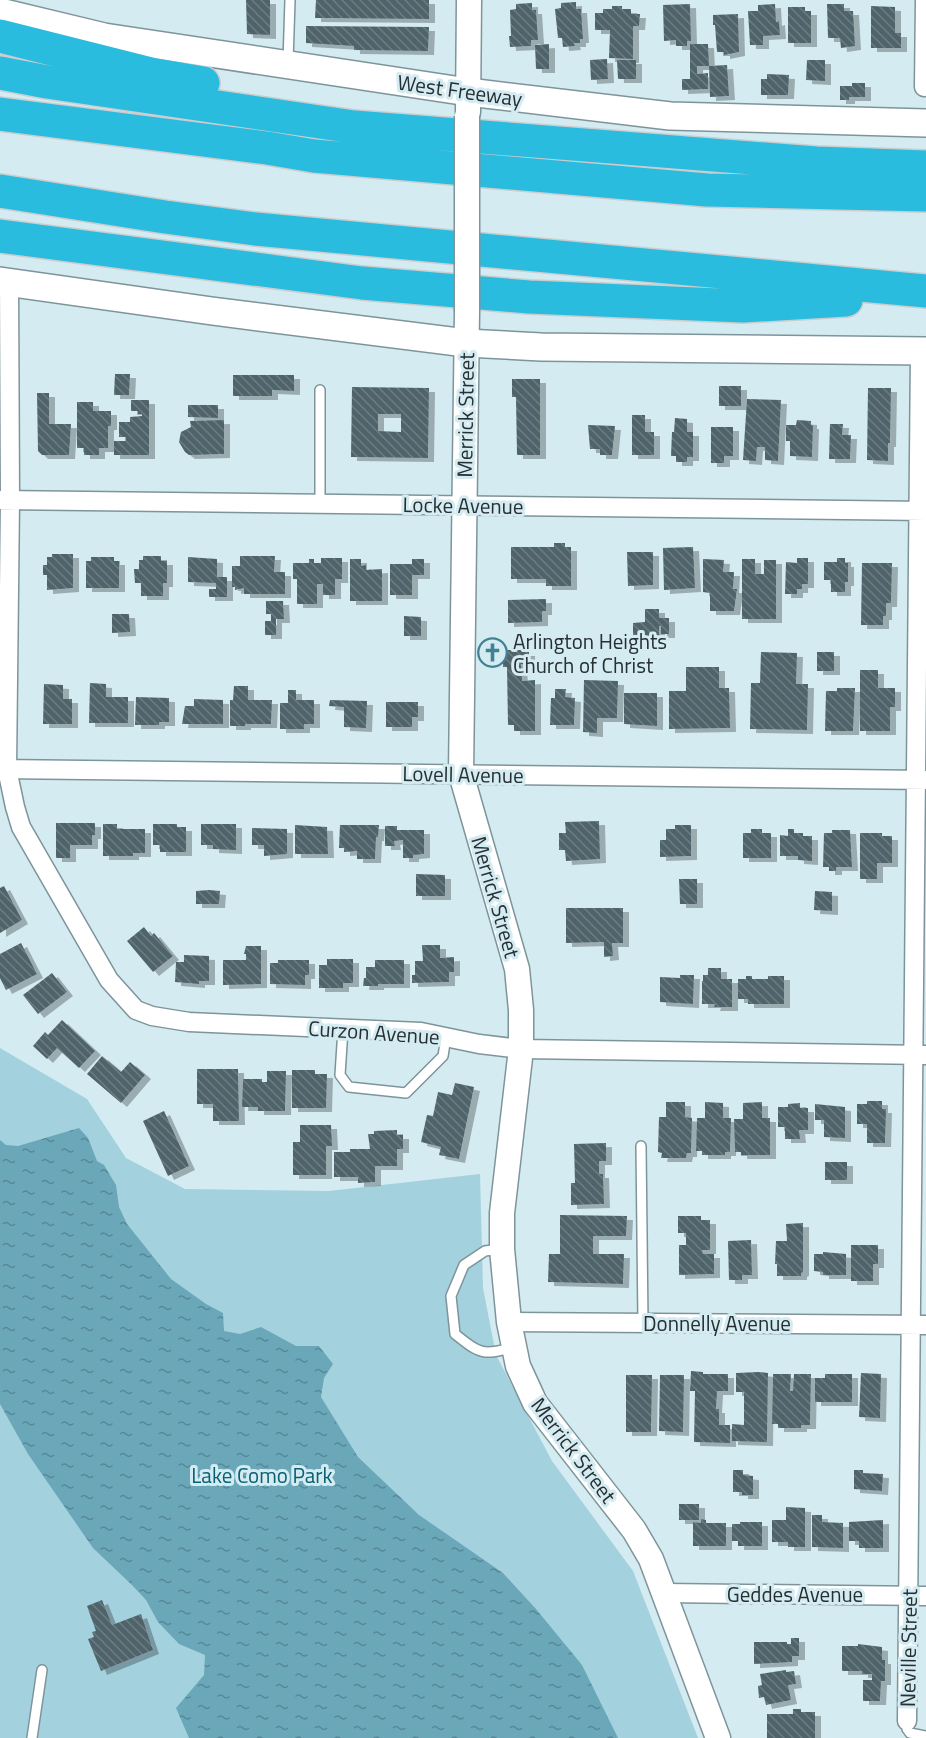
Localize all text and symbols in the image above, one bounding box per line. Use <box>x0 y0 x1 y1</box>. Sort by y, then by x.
street label: West Freeway <box>395 65 525 115</box>
street label: Merrick Street <box>448 351 482 478</box>
street label: Locke Avenue <box>402 488 524 522</box>
place label: Arlington Heights Church of Christ <box>513 625 667 681</box>
church icon: Arlington Heights Church of Christ <box>476 637 508 669</box>
street label: Lovell Avenue <box>402 757 524 791</box>
street label: Merrick Street <box>463 832 529 962</box>
street label: Curzon Avenue <box>307 1011 441 1053</box>
street label: Donnelly Avenue <box>643 1307 791 1339</box>
street label: Merrick Street <box>524 1390 625 1510</box>
park label: Lake Como Park <box>191 1459 333 1491</box>
street label: Geddes Avenue <box>727 1578 863 1610</box>
street label: Neville Street <box>891 1588 925 1707</box>

